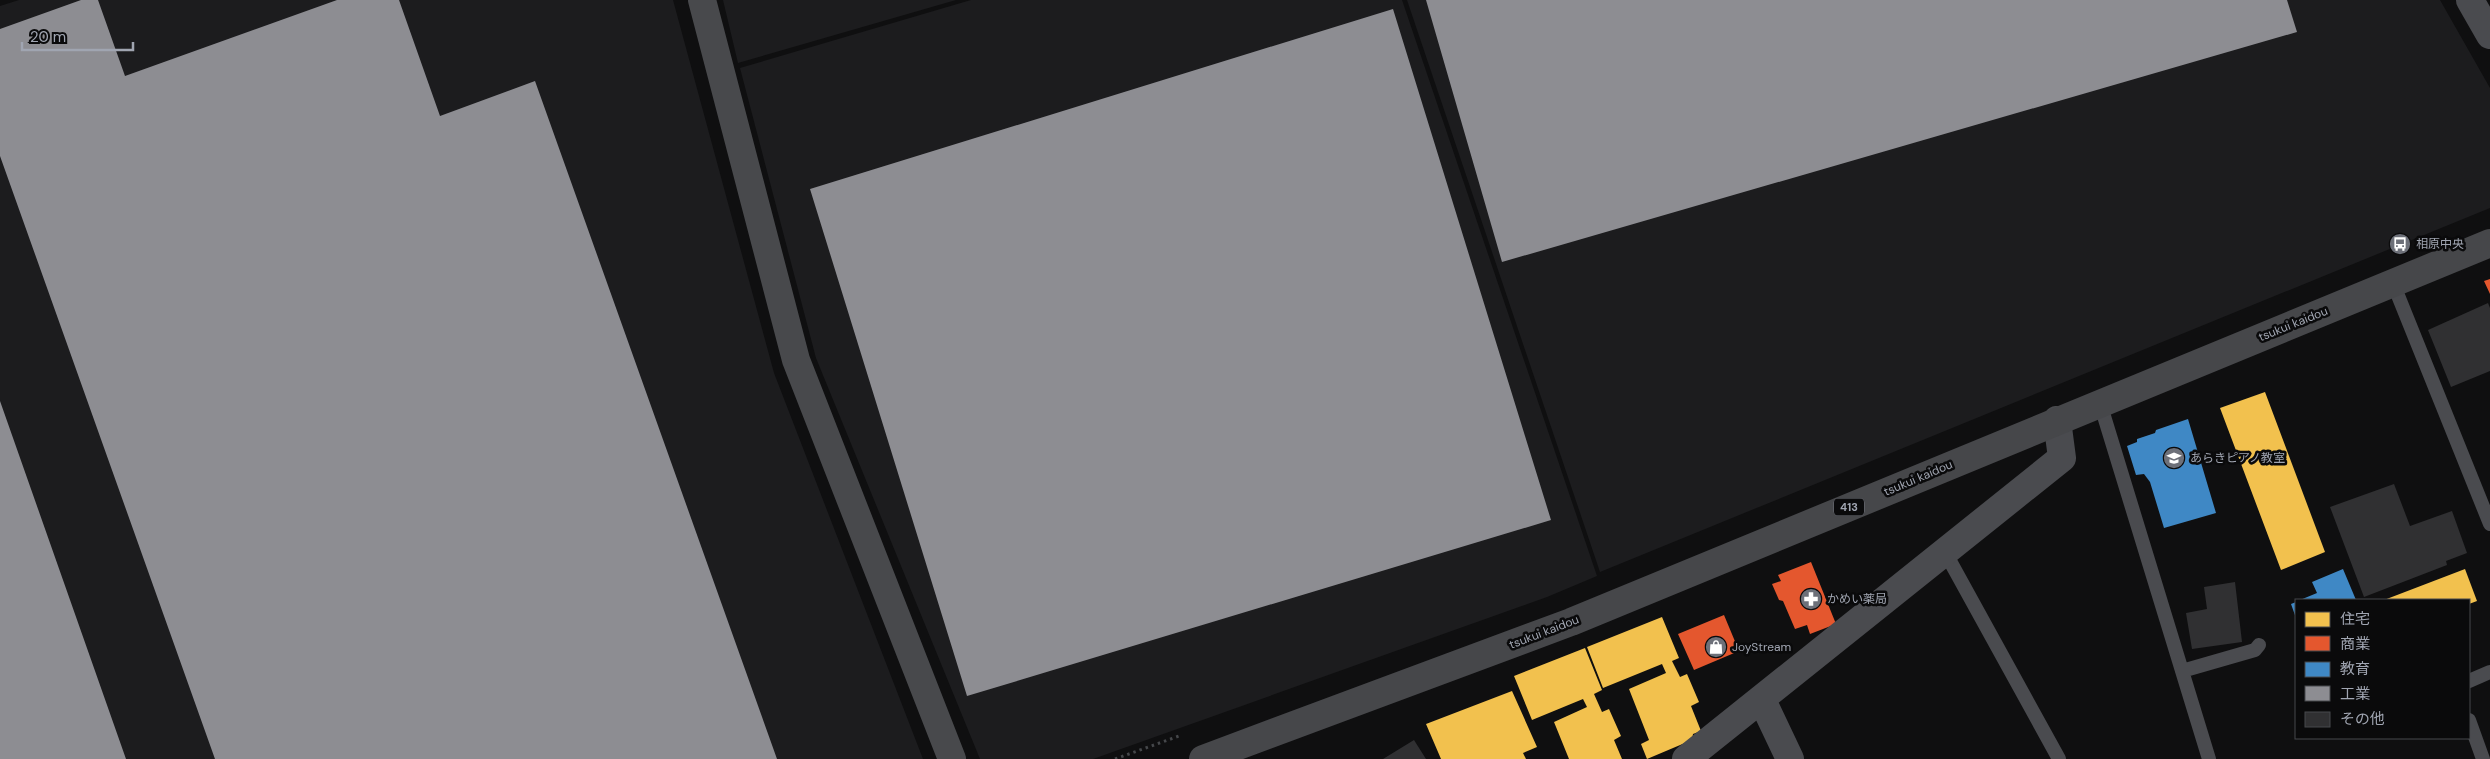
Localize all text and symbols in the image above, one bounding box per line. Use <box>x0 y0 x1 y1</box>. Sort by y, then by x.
scale bar <box>22 20 134 52</box>
text: 20 m <box>30 27 66 47</box>
bus stop icon: 相原中央 <box>2388 232 2412 256</box>
place label: 相原中央 <box>2416 236 2464 252</box>
street label: tsukui kaidou <box>2256 303 2330 345</box>
school or university icon: あらきピアノ教室 <box>2162 446 2186 470</box>
place label: あらきピアノ教室 <box>2190 450 2285 466</box>
street label: tsukui kaidou <box>1881 456 1955 500</box>
road number: 413 <box>1834 498 1864 516</box>
pharmacy icon: かめい薬局 <box>1799 587 1823 611</box>
place label: かめい薬局 <box>1827 591 1887 607</box>
legend <box>2295 599 2470 739</box>
text: 住宅 <box>2340 609 2370 629</box>
street label: tsukui kaidou <box>1507 611 1581 653</box>
text: 商業 <box>2340 634 2370 654</box>
shop icon: JoyStream <box>1704 635 1728 659</box>
place label: JoyStream <box>1732 639 1791 655</box>
text: 教育 <box>2340 659 2370 679</box>
text: 工業 <box>2340 684 2370 704</box>
text: その他 <box>2340 709 2385 729</box>

